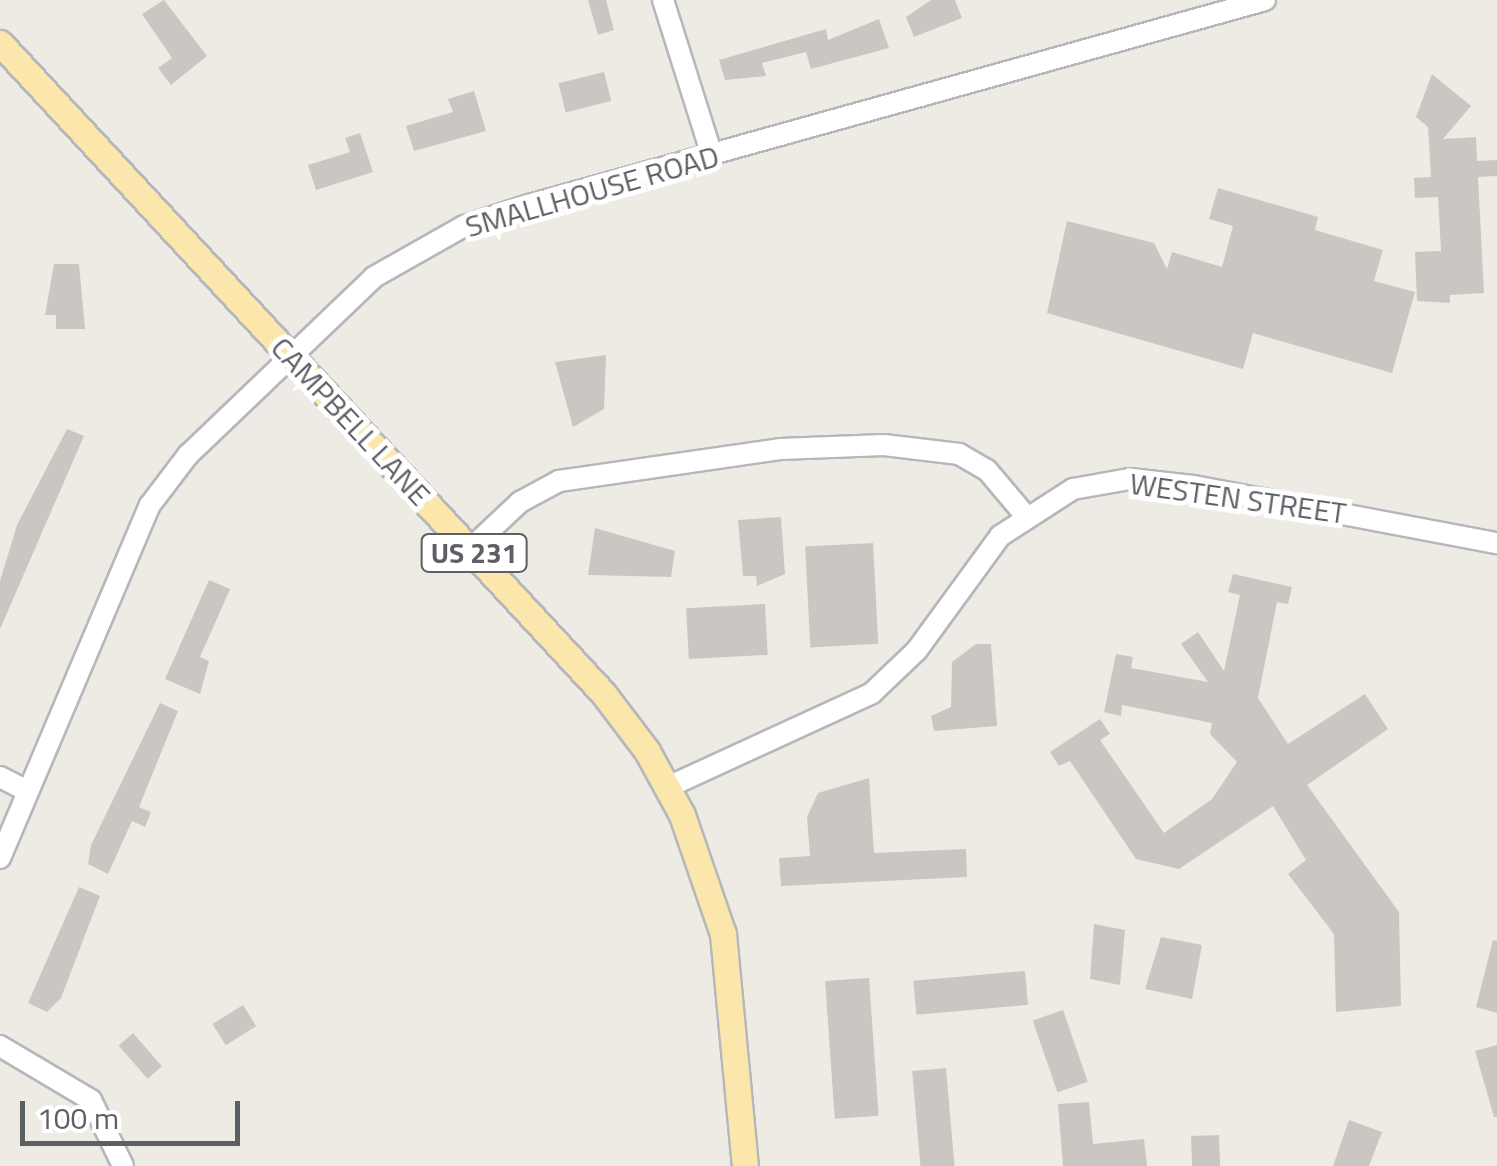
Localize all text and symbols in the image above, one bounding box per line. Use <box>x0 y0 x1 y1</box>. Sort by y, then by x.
street label: SMALLHOUSE ROAD <box>461 138 723 244</box>
street label: CAMPBELL LANE <box>264 329 438 513</box>
street label: WESTEN STREET <box>1128 465 1348 531</box>
road number: US 231 <box>419 530 529 576</box>
scale bar <box>25 1081 245 1143</box>
text: 100 m <box>37 1095 119 1141</box>

